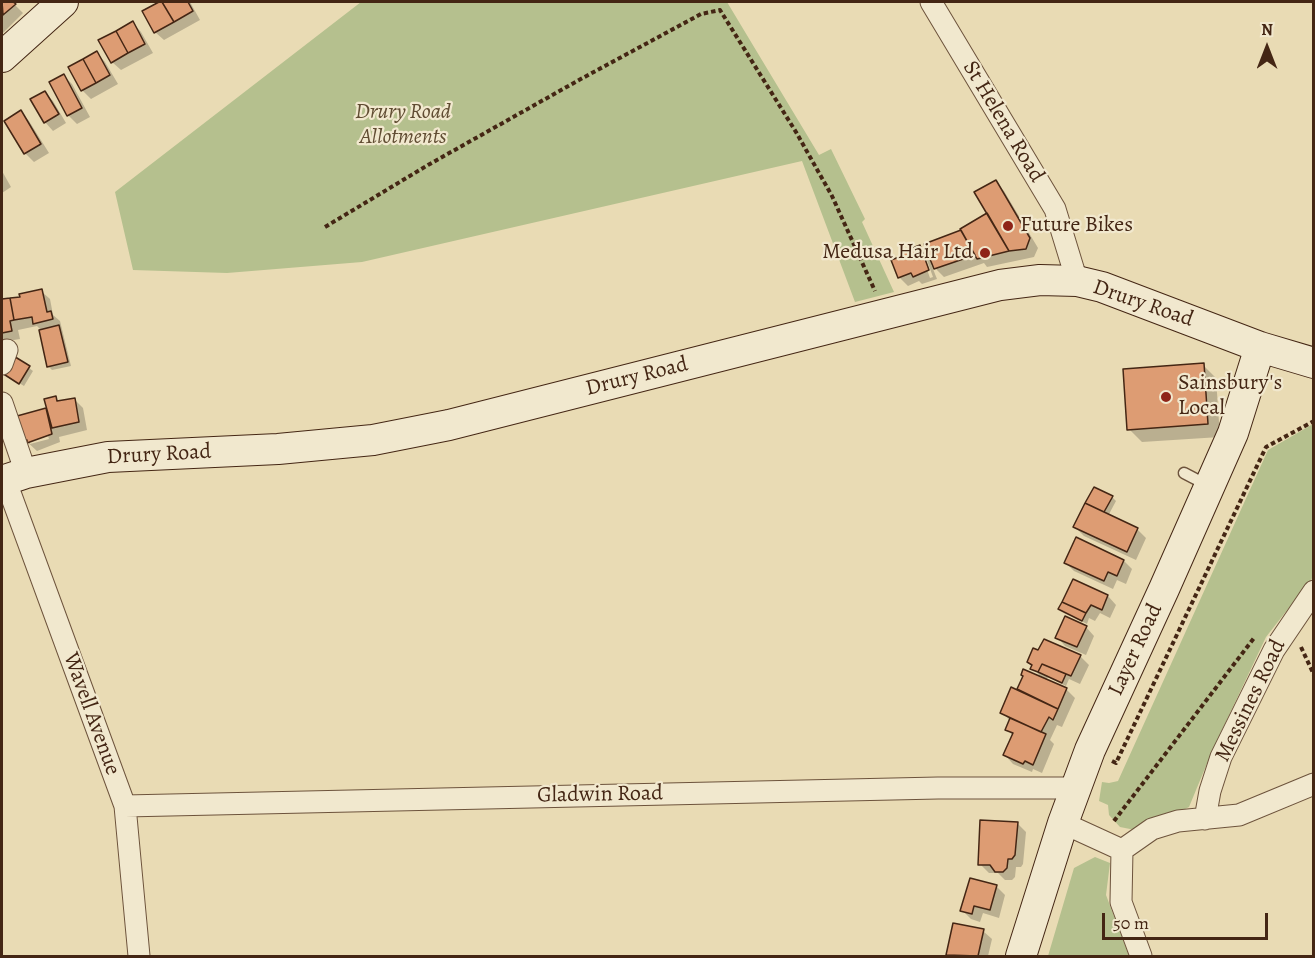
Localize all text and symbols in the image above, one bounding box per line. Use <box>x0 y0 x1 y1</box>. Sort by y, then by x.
north arrow <box>1237 18 1297 78</box>
text: N <box>1261 19 1273 41</box>
street label: St Helena Road <box>956 56 1050 188</box>
park label: Drury Road Allotments <box>355 100 451 152</box>
place label: Future Bikes <box>1020 213 1133 239</box>
marker: Future Bikes <box>1001 219 1015 233</box>
place label: Medusa Hair Ltd <box>822 240 973 266</box>
marker: Medusa Hair Ltd <box>978 246 992 260</box>
street label: Drury Road <box>1089 275 1197 333</box>
street label: Drury Road <box>583 352 691 402</box>
place label: Sainsbury's Local <box>1178 371 1282 422</box>
marker: Sainsbury's Local <box>1159 390 1173 404</box>
street label: Drury Road <box>106 439 212 471</box>
street label: Layer Road <box>1103 600 1169 700</box>
street label: Messines Road <box>1210 636 1292 766</box>
street label: Wavell Avenue <box>57 649 125 779</box>
street label: Gladwin Road <box>537 781 663 809</box>
scale bar <box>1105 901 1272 939</box>
text: 50 m <box>1113 911 1149 935</box>

